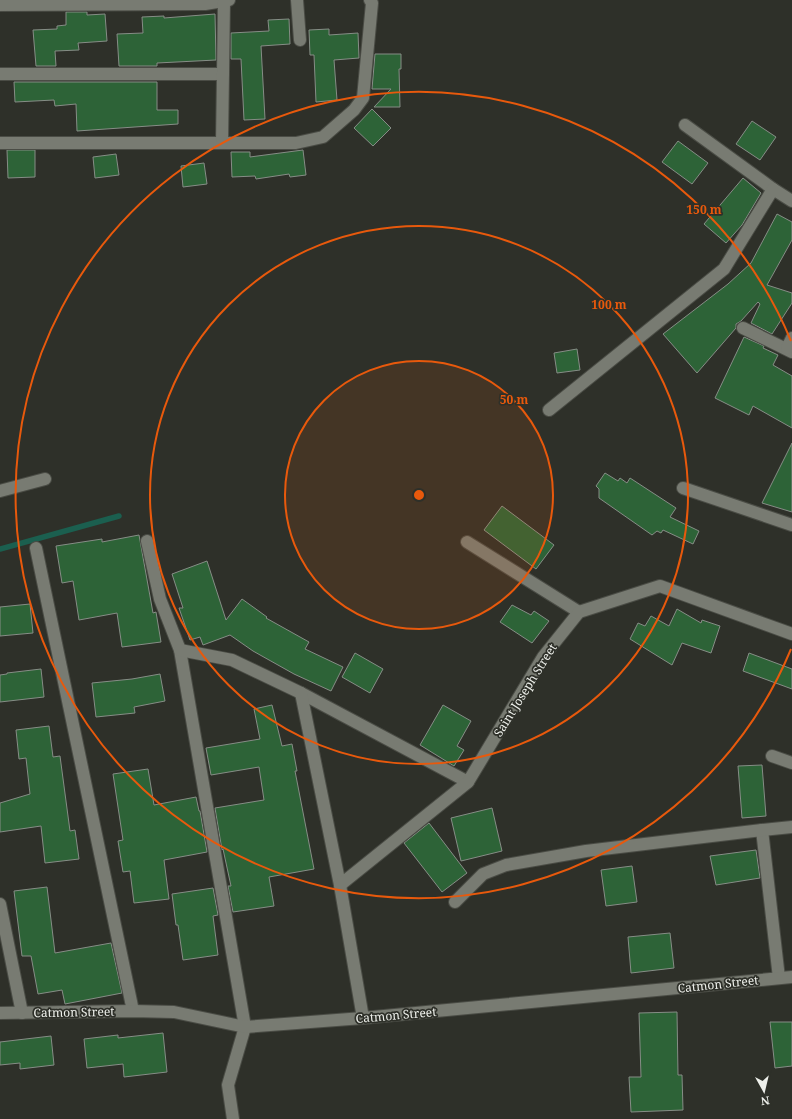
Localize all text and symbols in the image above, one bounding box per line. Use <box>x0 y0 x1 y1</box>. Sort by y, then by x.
text: 150 m <box>686 201 722 218</box>
text: 100 m <box>591 296 627 313</box>
text: 50 m <box>500 391 528 408</box>
centre of rings <box>412 488 426 502</box>
street label: Saint Joseph Street <box>489 640 561 740</box>
street label: Catmon Street <box>677 971 759 997</box>
street label: Catmon Street <box>33 1003 115 1021</box>
street label: Catmon Street <box>355 1003 437 1027</box>
north arrow <box>744 1071 784 1111</box>
text: N <box>760 1093 771 1109</box>

